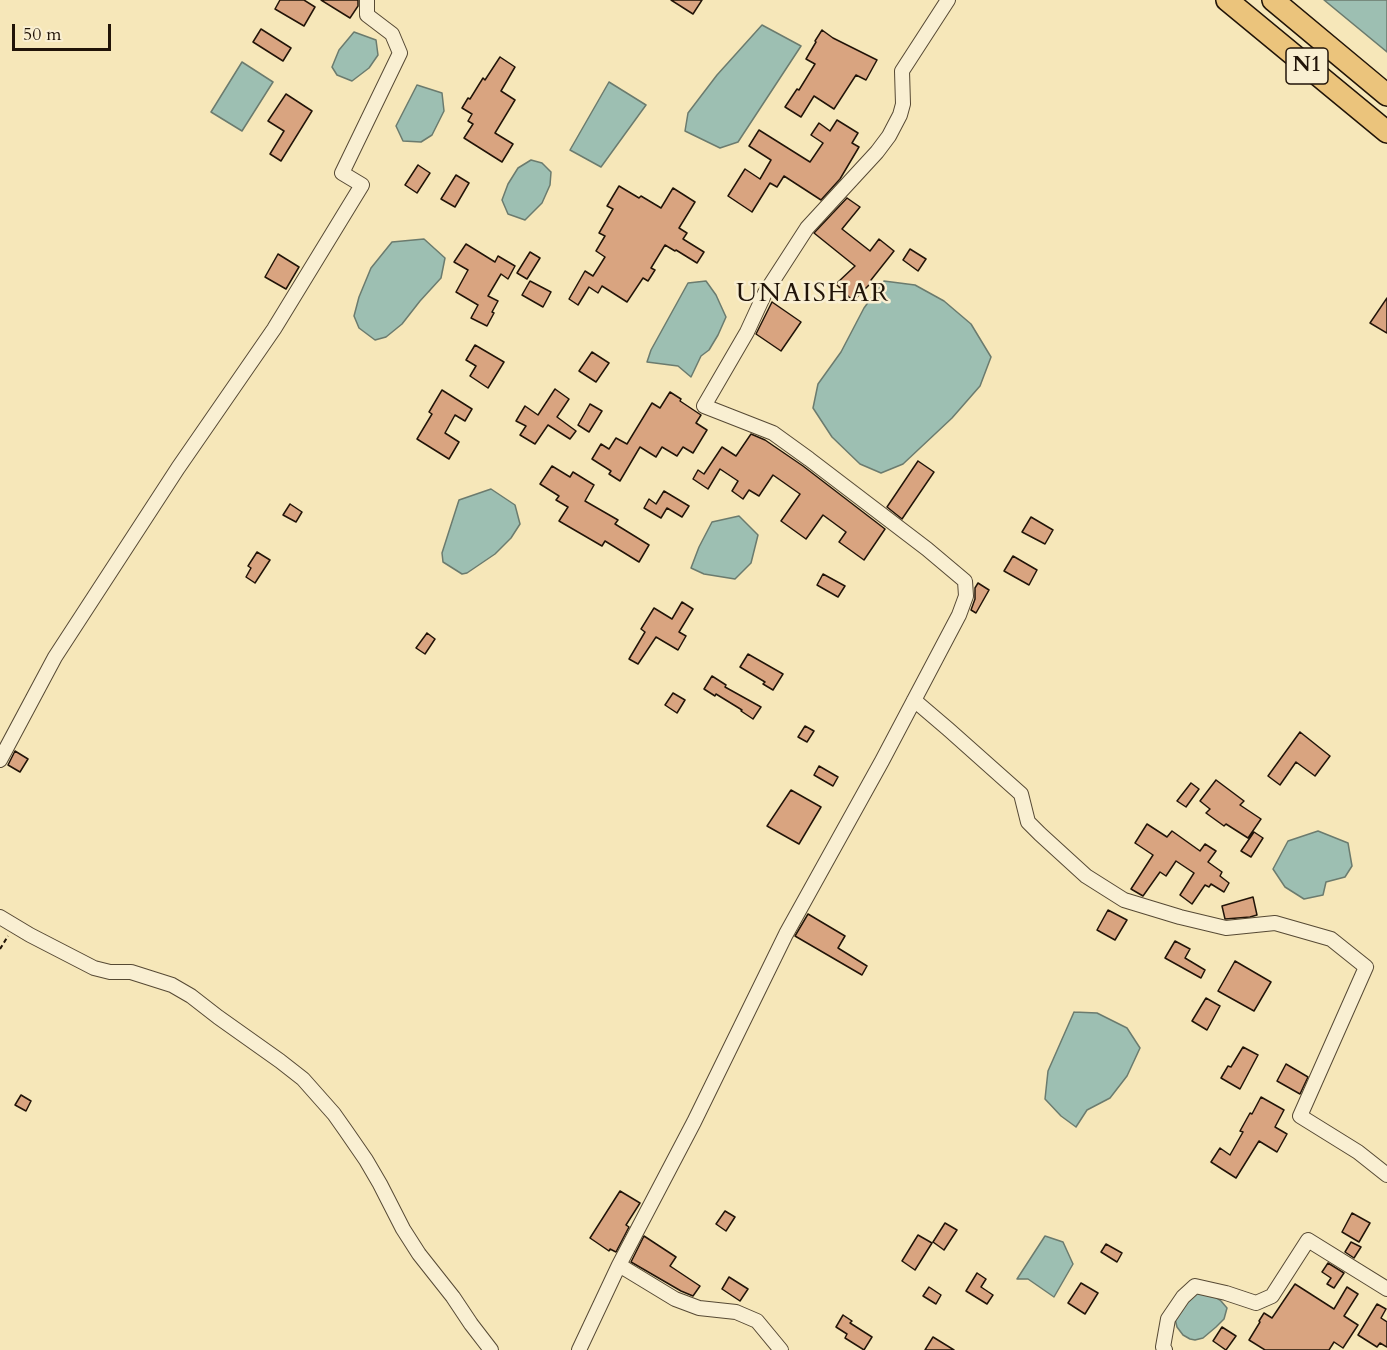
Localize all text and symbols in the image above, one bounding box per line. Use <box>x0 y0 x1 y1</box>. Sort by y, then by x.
scale bar <box>15 12 114 50</box>
text: 50 m <box>23 22 62 47</box>
road number: N1 <box>1286 48 1328 84</box>
district label: UNAISHAR <box>736 279 890 311</box>

